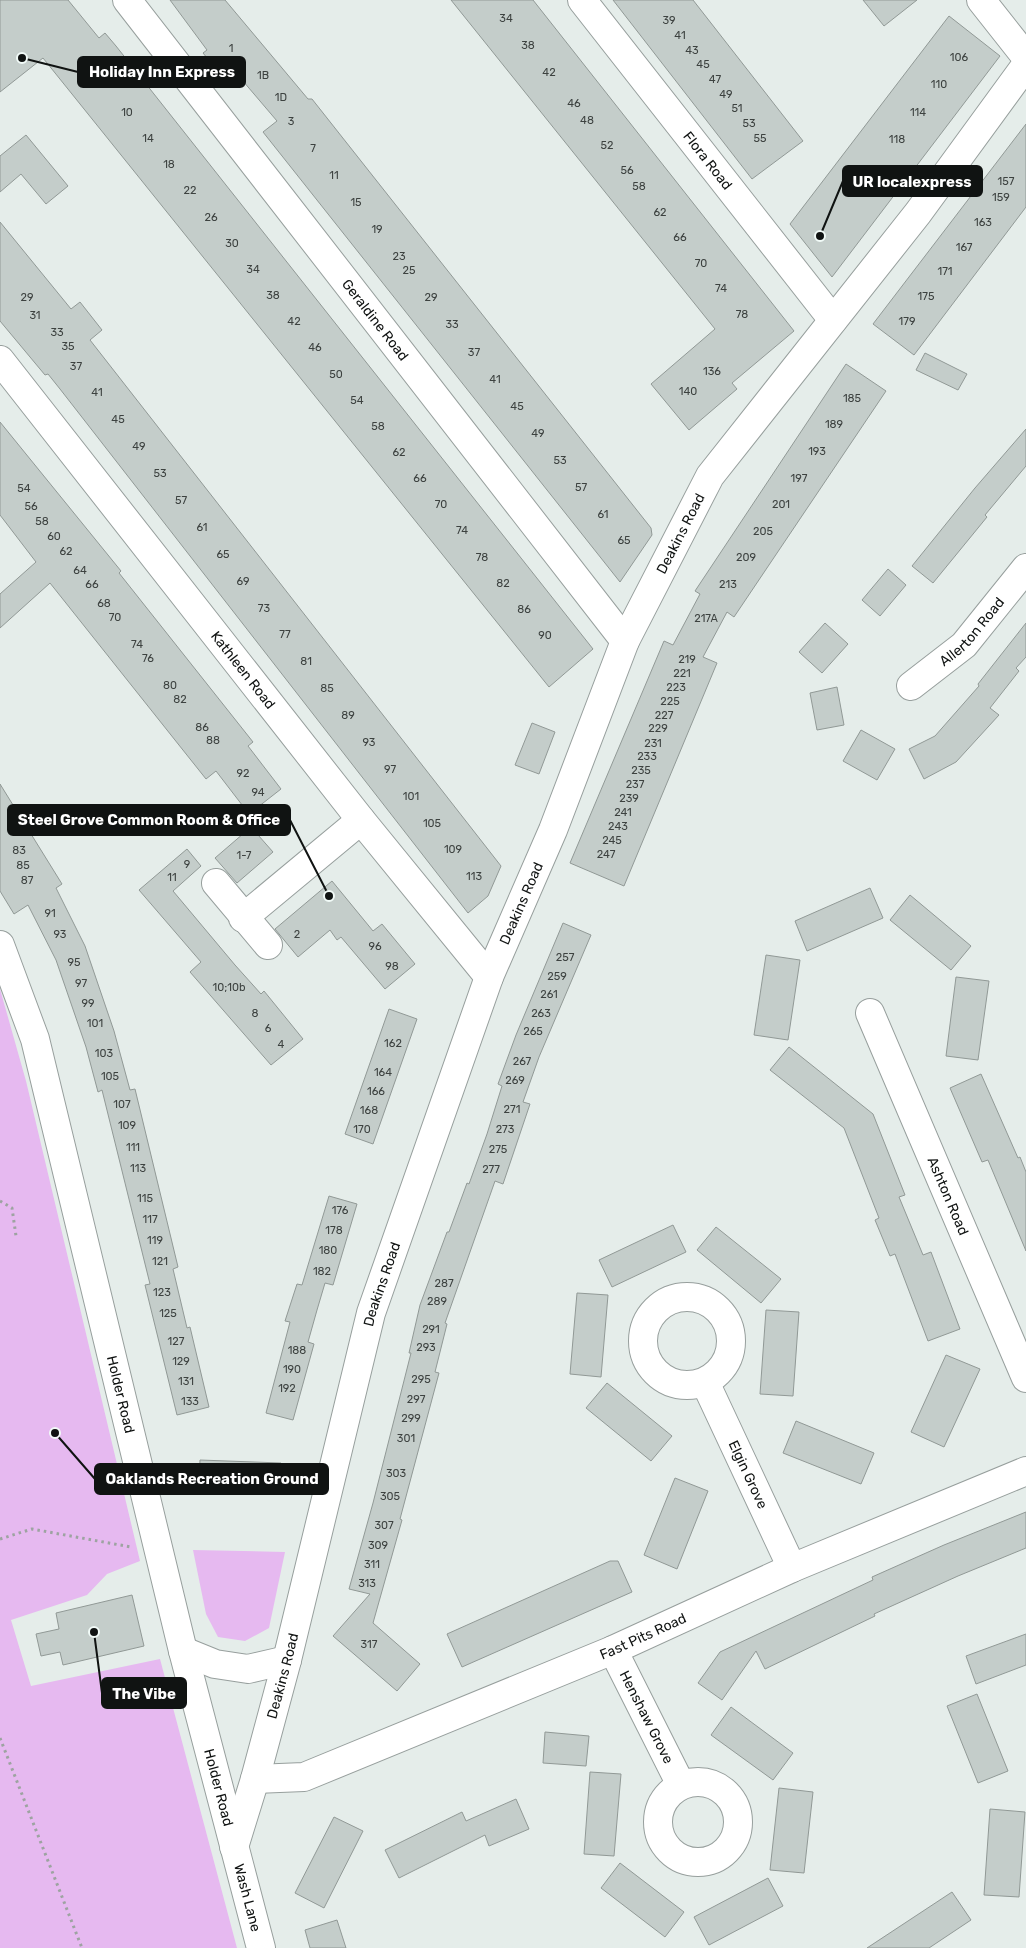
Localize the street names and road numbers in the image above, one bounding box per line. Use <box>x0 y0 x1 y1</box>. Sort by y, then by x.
street label: Flora Road <box>679 128 736 193</box>
street label: Geraldine Road <box>338 276 412 364</box>
street label: Deakins Road <box>653 491 709 577</box>
street label: Allerton Road <box>936 594 1008 670</box>
street label: Kathleen Road <box>207 628 279 713</box>
street label: Deakins Road <box>496 860 547 947</box>
street label: Ashton Road <box>923 1154 972 1238</box>
street label: Deakins Road <box>360 1240 404 1328</box>
street label: Holder Road <box>103 1354 138 1435</box>
street label: Elgin Grove <box>725 1438 771 1512</box>
street label: Fast Pits Road <box>597 1610 689 1664</box>
street label: Deakins Road <box>264 1631 302 1721</box>
street label: Henshaw Grove <box>616 1668 677 1767</box>
street label: Holder Road <box>200 1747 237 1828</box>
street label: Wash Lane <box>230 1862 264 1934</box>

